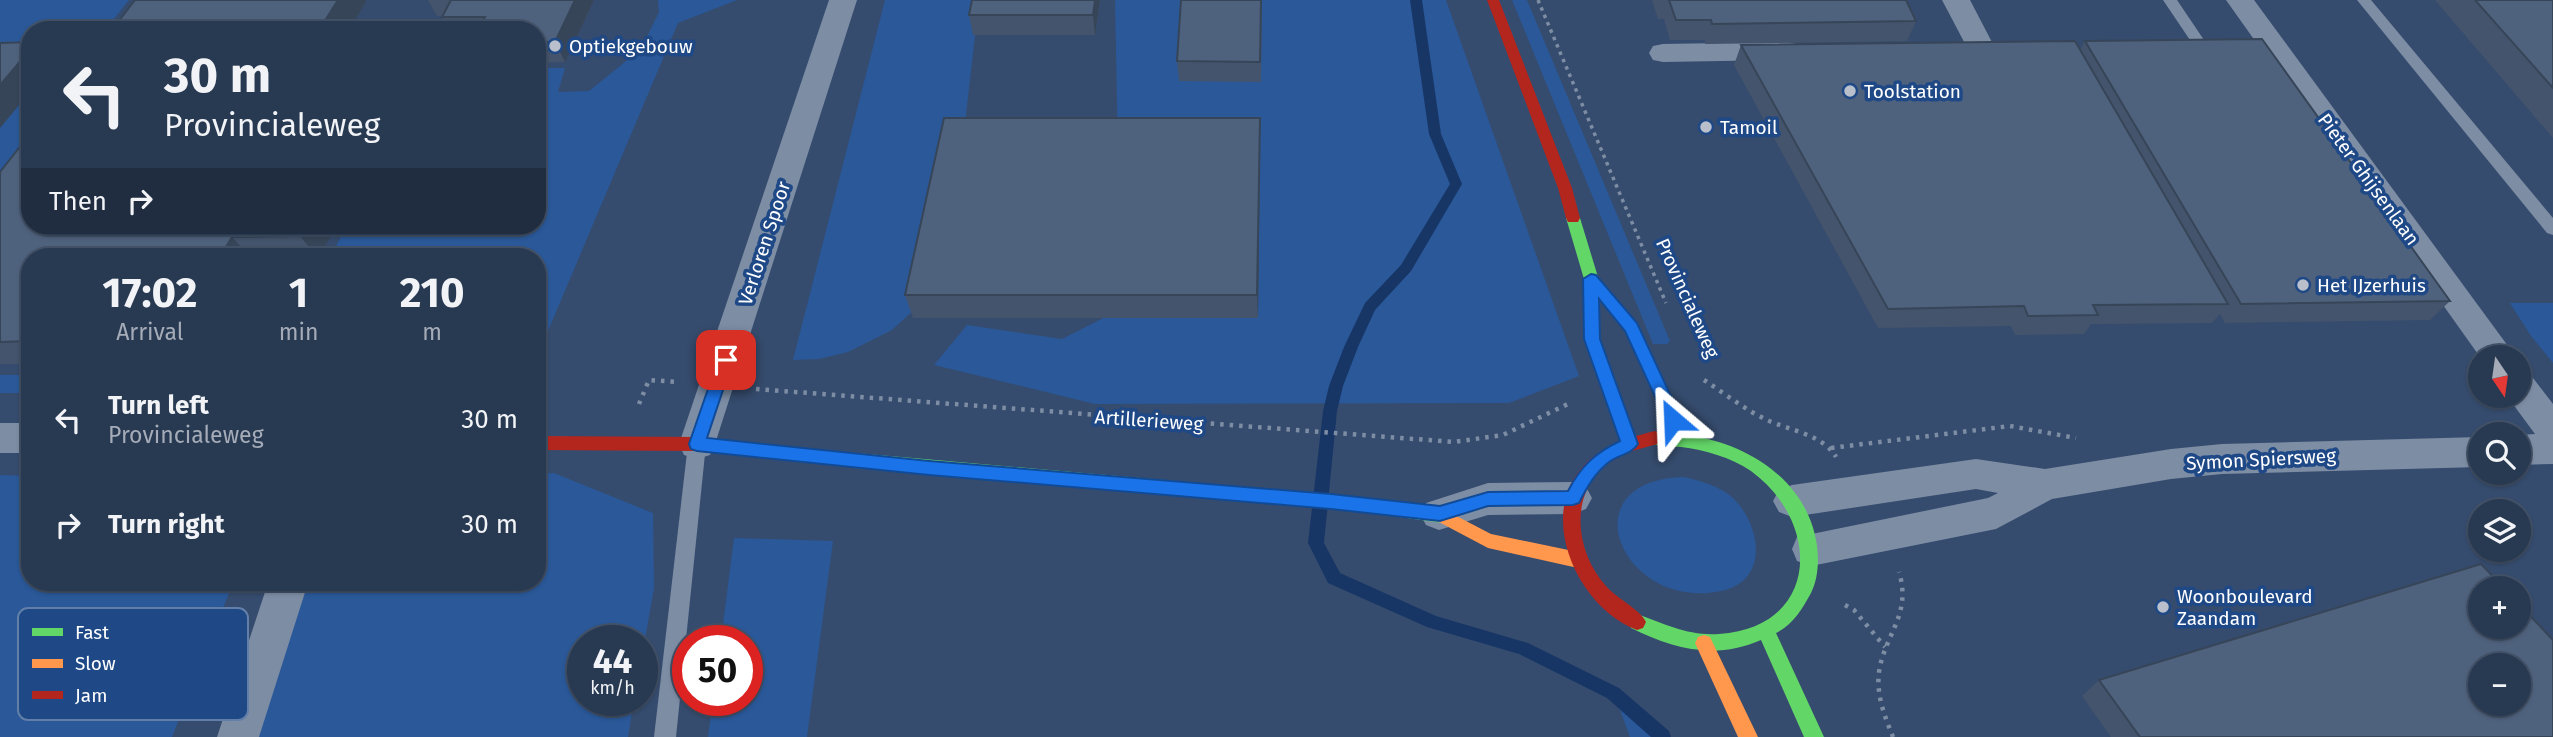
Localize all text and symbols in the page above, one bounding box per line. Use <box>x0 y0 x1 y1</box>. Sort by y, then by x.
place label: Optiekgebouw <box>569 35 693 58</box>
marker: Optiekgebouw <box>547 38 563 54</box>
text: 30 m <box>164 46 271 105</box>
icon: left <box>49 49 140 140</box>
place label: Toolstation <box>1864 80 1961 103</box>
marker: Toolstation <box>1842 83 1858 99</box>
text: Provincialeweg <box>164 106 381 144</box>
street label: Pieter Ghijsenlaan <box>2313 109 2424 250</box>
place label: Tamoil <box>1720 116 1778 139</box>
marker: Tamoil <box>1698 119 1714 135</box>
street label: Verloren Spoor <box>734 178 796 308</box>
icon: right <box>121 182 159 220</box>
text: Then <box>49 186 107 217</box>
street label: Provincialeweg <box>1651 235 1724 362</box>
text: 17:02 <box>102 268 197 318</box>
text: 1 <box>289 268 308 318</box>
text: 210 <box>400 268 465 318</box>
place label: Het IJzerhuis <box>2317 274 2426 297</box>
marker: Het IJzerhuis <box>2295 277 2311 293</box>
text: Arrival <box>116 318 184 346</box>
text: min <box>279 318 318 346</box>
text: m <box>422 318 442 346</box>
pin <box>696 330 756 390</box>
icon: arrive <box>707 341 745 379</box>
north arrow <box>2468 345 2530 408</box>
map controls <box>2468 345 2531 716</box>
position arrow <box>1636 383 1710 457</box>
text: Turn left <box>108 390 209 421</box>
icon: left <box>49 401 87 439</box>
text: 30 m <box>461 404 518 435</box>
street label: Artillerieweg <box>1094 405 1204 436</box>
text: Provincialeweg <box>108 421 264 449</box>
button: search <box>2468 422 2531 485</box>
street label: Symon Spiersweg <box>2185 444 2337 475</box>
button: layers <box>2468 499 2531 562</box>
icon: right <box>49 506 87 544</box>
text: Turn right <box>108 509 225 540</box>
text: 30 m <box>461 509 518 540</box>
button: + <box>2468 576 2531 639</box>
place label: Woonboulevard Zaandam <box>2177 585 2313 630</box>
marker: Woonboulevard Zaandam <box>2155 599 2171 615</box>
legend <box>18 608 248 720</box>
text: Fast <box>75 621 109 644</box>
speed limit sign: 50 <box>672 625 763 716</box>
text: 44 <box>593 640 632 682</box>
text: Slow <box>75 652 116 675</box>
button: − <box>2468 653 2531 716</box>
text: km/h <box>590 677 635 699</box>
text: Jam <box>75 684 107 707</box>

